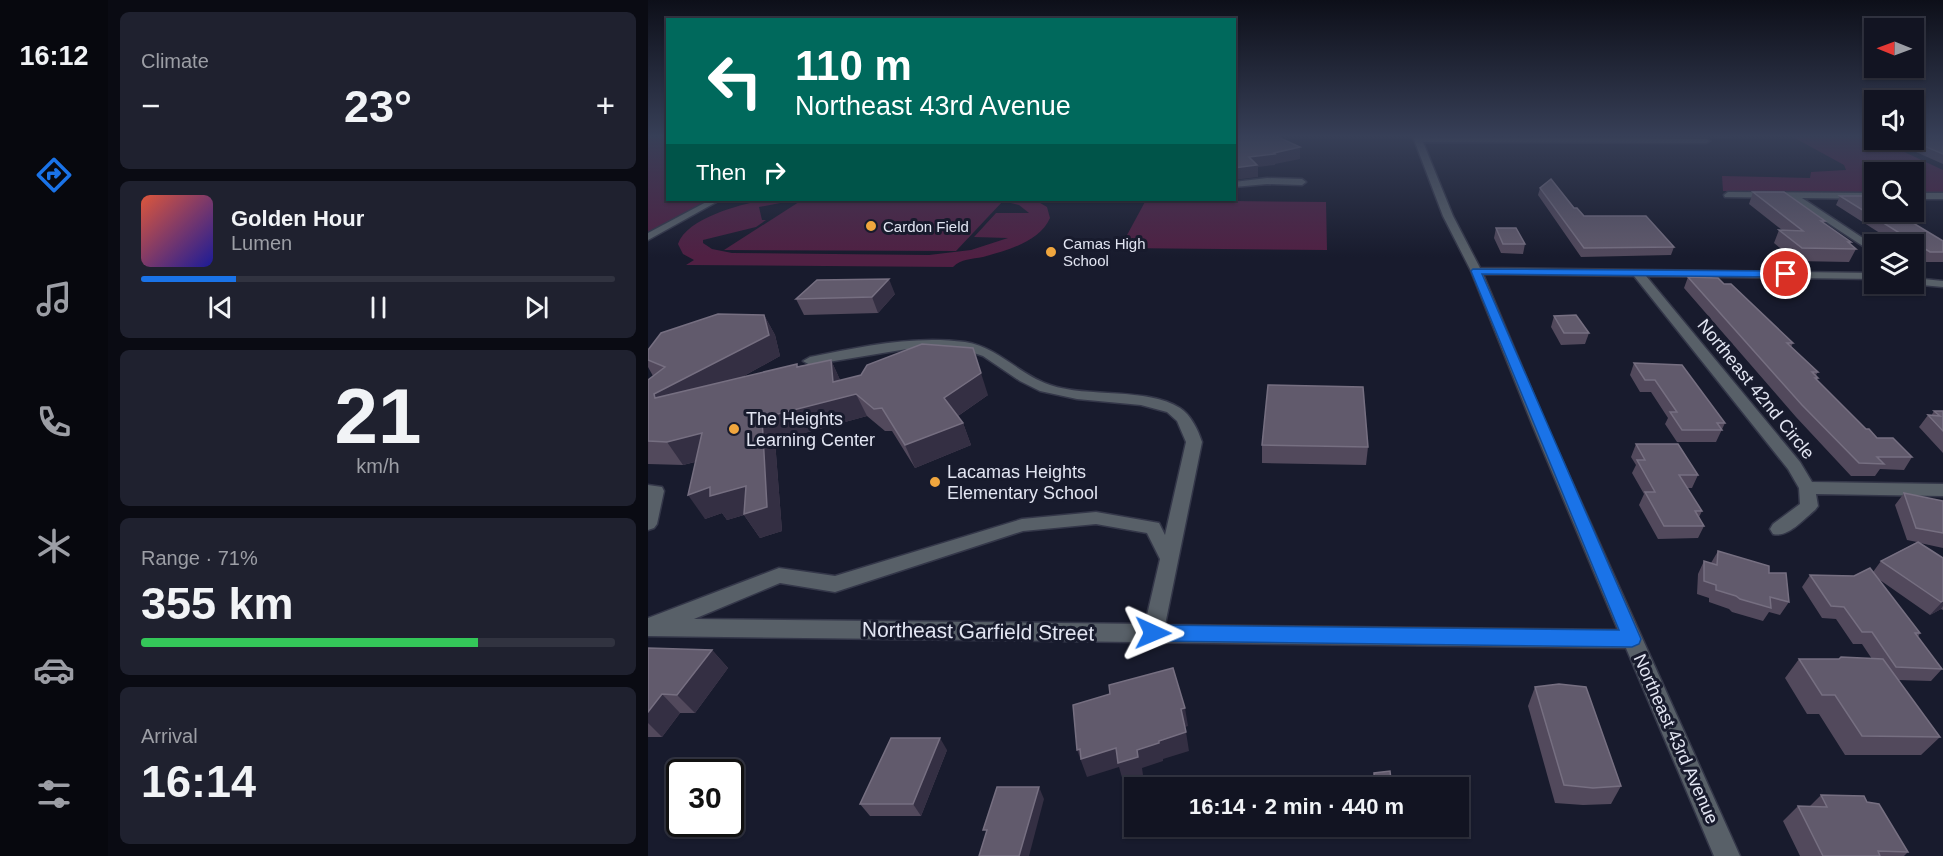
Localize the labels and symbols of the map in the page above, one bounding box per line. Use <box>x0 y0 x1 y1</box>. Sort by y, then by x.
north arrow <box>1864 18 1924 78</box>
place label: Cardon Field <box>883 218 969 235</box>
marker: Cardon Field <box>864 219 878 233</box>
place label: Camas High School <box>1063 235 1146 269</box>
marker: Camas High School <box>1044 245 1058 259</box>
pin <box>1760 248 1811 299</box>
street label: Northeast 42nd Circle <box>1693 315 1819 463</box>
place label: The Heights Learning Center <box>746 409 875 450</box>
marker: The Heights Learning Center <box>727 422 741 436</box>
place label: Lacamas Heights Elementary School <box>947 462 1098 503</box>
marker: Lacamas Heights Elementary School <box>928 475 942 489</box>
position arrow <box>1121 601 1185 665</box>
street label: Northeast Garfield Street <box>862 617 1094 645</box>
street label: Northeast 43rd Avenue <box>1629 651 1723 827</box>
speed limit sign: 30 <box>666 759 744 837</box>

